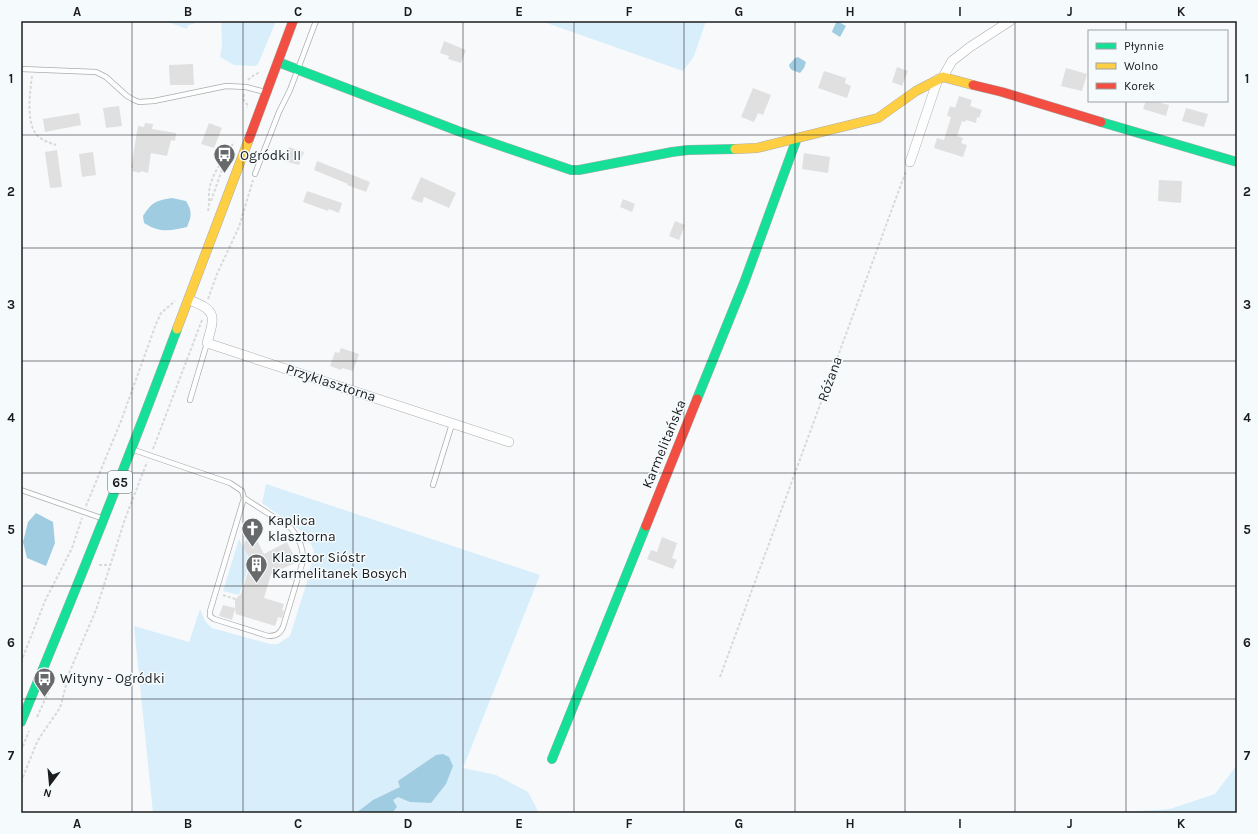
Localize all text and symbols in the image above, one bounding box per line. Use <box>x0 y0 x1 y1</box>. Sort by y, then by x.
text: A <box>73 4 81 19</box>
text: B <box>184 4 192 19</box>
text: C <box>294 4 302 19</box>
text: D <box>404 4 413 19</box>
text: E <box>515 4 523 19</box>
text: F <box>625 4 633 19</box>
text: G <box>735 4 743 19</box>
text: H <box>845 4 855 19</box>
text: I <box>958 4 962 19</box>
text: J <box>1067 4 1073 19</box>
text: K <box>1177 4 1186 19</box>
legend <box>1088 30 1228 102</box>
text: Płynnie <box>1124 39 1164 53</box>
text: Wolno <box>1124 59 1158 73</box>
text: 1 <box>9 71 13 86</box>
text: 1 <box>1245 71 1249 86</box>
text: Korek <box>1124 79 1155 93</box>
bus stop icon: Ogródki II <box>211 142 237 175</box>
place label: Ogródki II <box>240 147 301 164</box>
text: 2 <box>7 184 15 199</box>
text: 2 <box>1243 184 1251 199</box>
text: 3 <box>7 297 15 312</box>
text: 3 <box>1243 297 1251 312</box>
street label: Różana <box>814 354 846 404</box>
street label: Przyklasztorna <box>284 360 378 406</box>
street label: Karmelitańska <box>639 397 689 491</box>
text: 4 <box>7 410 15 425</box>
text: 4 <box>1243 410 1251 425</box>
road number: 65 <box>108 471 132 493</box>
place label: Kaplica klasztorna <box>268 512 336 545</box>
church icon: Kaplica klasztorna <box>240 515 266 548</box>
text: 5 <box>7 522 15 537</box>
text: 5 <box>1243 522 1251 537</box>
place label: Klasztor Sióstr Karmelitanek Bosych <box>272 549 407 582</box>
building icon: Klasztor Sióstr Karmelitanek Bosych <box>243 552 269 585</box>
text: 6 <box>7 635 15 650</box>
text: 6 <box>1243 635 1251 650</box>
bus stop icon: Wityny - Ogródki <box>31 665 57 698</box>
place label: Wityny - Ogródki <box>60 670 165 687</box>
text: 7 <box>8 748 15 763</box>
text: 7 <box>1244 748 1251 763</box>
north arrow <box>30 764 70 804</box>
text: N <box>42 786 53 800</box>
text: A <box>73 816 81 831</box>
text: B <box>184 816 192 831</box>
text: C <box>294 816 302 831</box>
text: D <box>404 816 413 831</box>
text: E <box>515 816 523 831</box>
text: F <box>625 816 633 831</box>
text: G <box>735 816 743 831</box>
text: H <box>845 816 855 831</box>
text: I <box>958 816 962 831</box>
text: J <box>1067 816 1073 831</box>
text: K <box>1177 816 1186 831</box>

